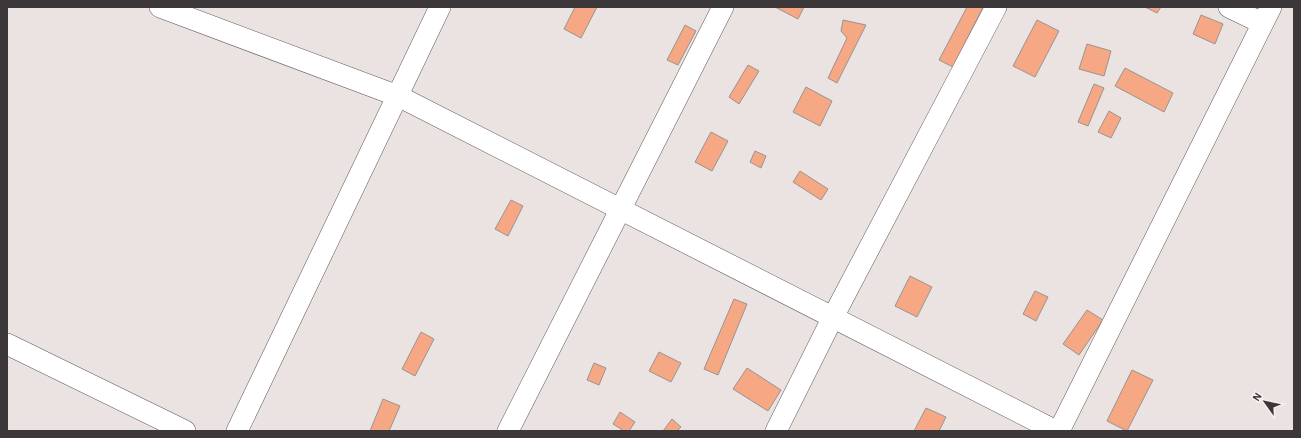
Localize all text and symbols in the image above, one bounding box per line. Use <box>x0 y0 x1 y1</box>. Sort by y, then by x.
north arrow <box>1245 382 1285 422</box>
text: N <box>1250 391 1264 403</box>

